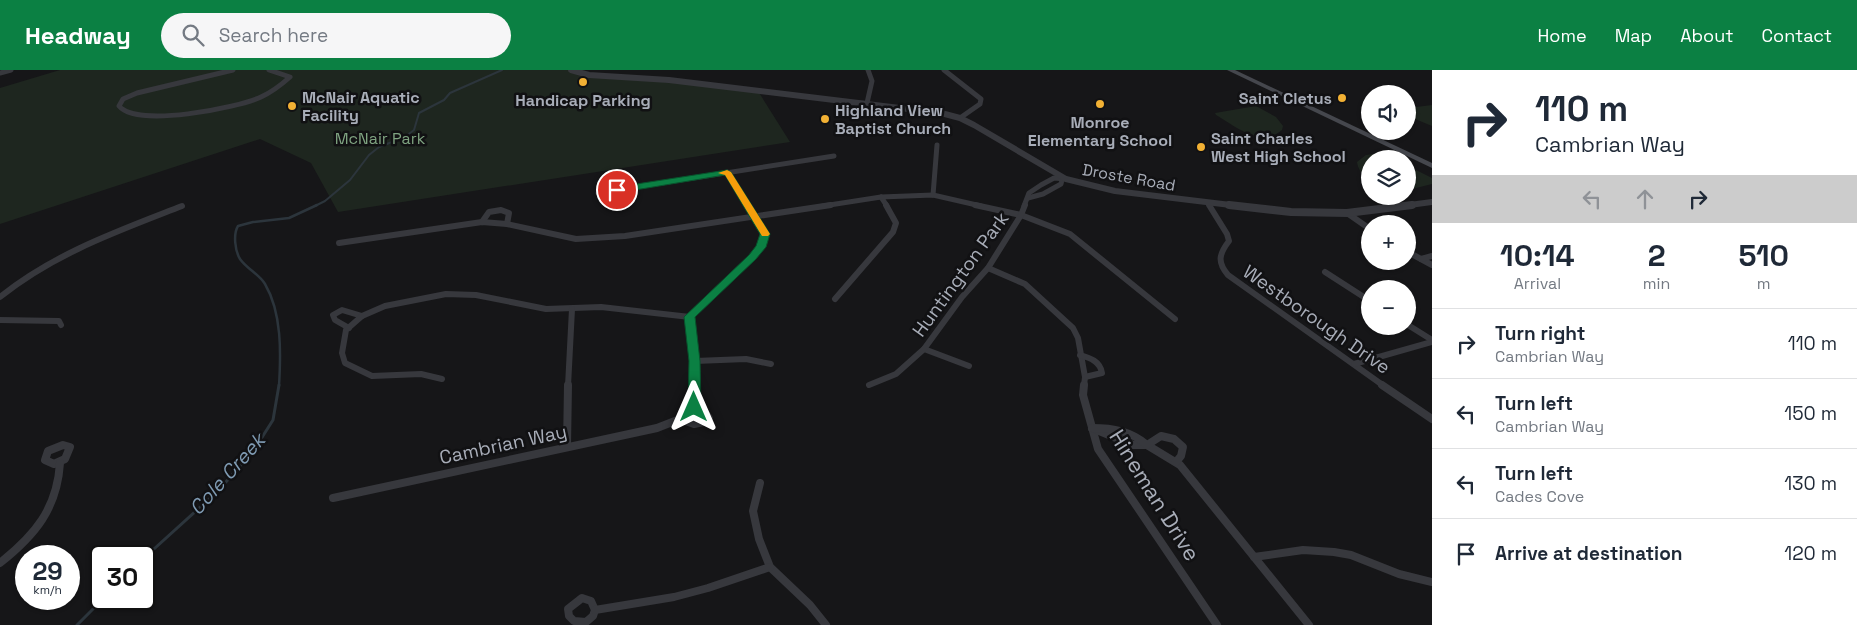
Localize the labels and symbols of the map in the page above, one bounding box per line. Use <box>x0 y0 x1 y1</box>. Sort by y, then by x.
marker: Handicap Parking <box>577 76 589 88</box>
place label: McNair Aquatic Facility <box>302 87 420 126</box>
place label: Saint Cletus <box>1239 88 1332 109</box>
place label: Handicap Parking <box>515 90 651 111</box>
marker: Saint Cletus <box>1336 92 1348 104</box>
marker: Monroe Elementary School <box>1094 98 1106 110</box>
marker: McNair Aquatic Facility <box>286 100 298 112</box>
place label: Highland View Baptist Church <box>835 100 951 139</box>
place label: Monroe Elementary School <box>1028 112 1172 151</box>
marker: Highland View Baptist Church <box>819 113 831 125</box>
park label: McNair Park <box>335 128 426 149</box>
place label: Saint Charles West High School <box>1211 128 1346 167</box>
marker: Saint Charles West High School <box>1195 141 1207 153</box>
street label: Droste Road <box>1081 159 1177 196</box>
pin <box>596 169 638 211</box>
street label: Huntington Park <box>907 207 1014 342</box>
street label: Westborough Drive <box>1238 259 1395 380</box>
position arrow <box>667 380 719 432</box>
street label: Cambrian Way <box>437 419 569 470</box>
street label: Hineman Drive <box>1103 424 1207 566</box>
water label: Cole Creek <box>183 426 272 520</box>
speed limit sign: 30 <box>90 545 155 610</box>

